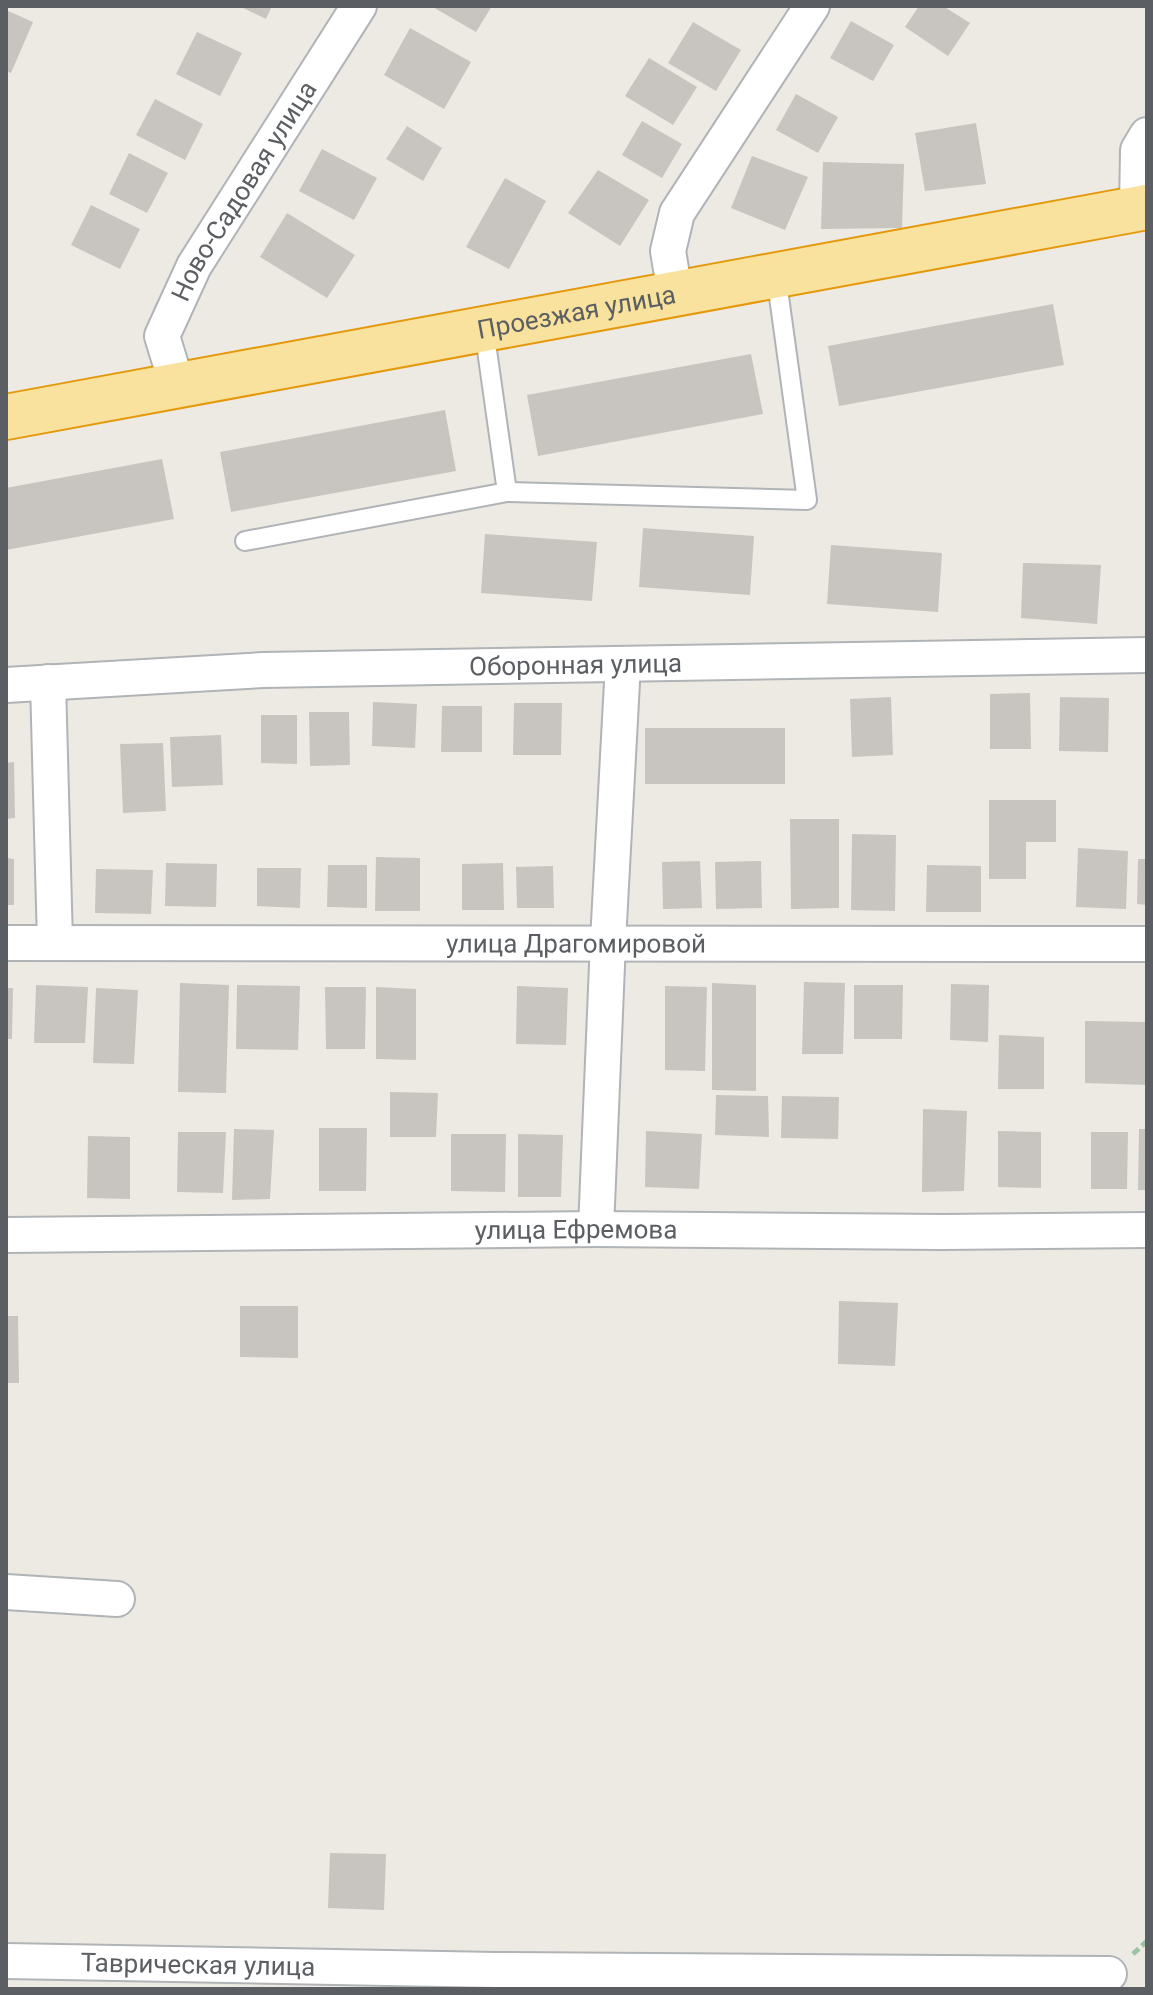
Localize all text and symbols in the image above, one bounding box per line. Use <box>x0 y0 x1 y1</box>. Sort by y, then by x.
street label: Ново-Садовая улица <box>165 75 323 306</box>
street label: Проезжая улица <box>475 279 678 345</box>
street label: Оборонная улица <box>469 648 682 682</box>
street label: улица Драгомировой <box>446 928 706 959</box>
street label: улица Ефремова <box>474 1214 678 1245</box>
street label: Таврическая улица <box>80 1947 316 1982</box>

